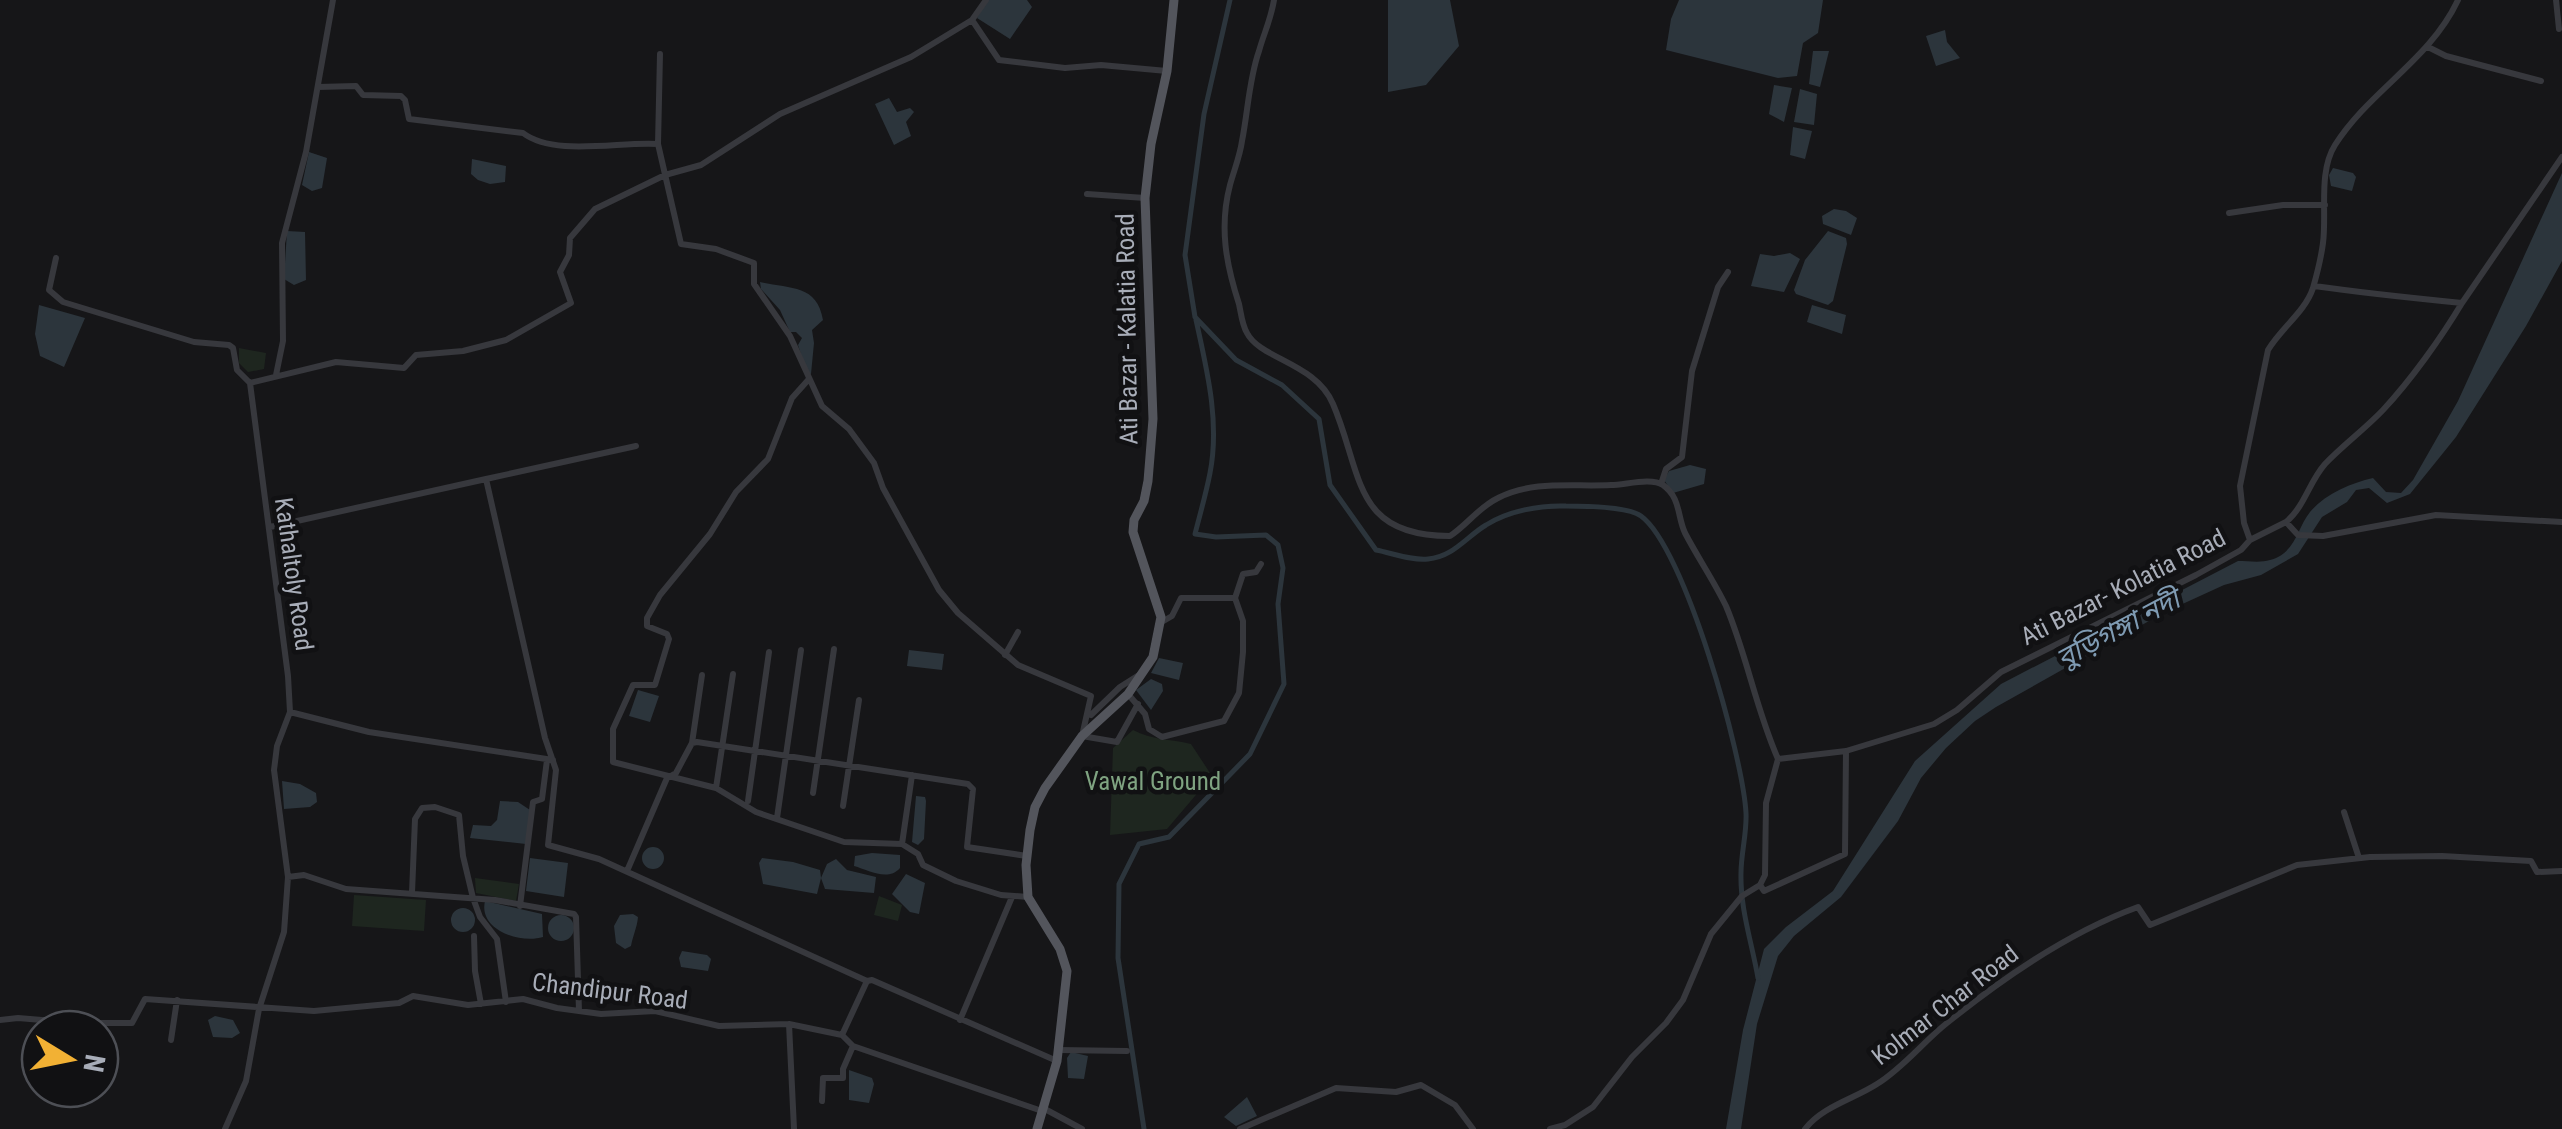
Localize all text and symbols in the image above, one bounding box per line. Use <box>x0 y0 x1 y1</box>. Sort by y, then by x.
street label: Ati Bazar - Kalatia Road <box>1110 213 1144 445</box>
street label: Kathaltoly Road <box>269 495 319 653</box>
street label: Ati Bazar- Kolatia Road <box>2016 523 2230 651</box>
water label: বুড়িগঙ্গা নদী <box>2051 580 2190 675</box>
park label: Vawal Ground <box>1085 767 1221 796</box>
street label: Kolmar Char Road <box>1866 939 2024 1071</box>
street label: Chandipur Road <box>531 967 689 1015</box>
north arrow <box>20 1009 120 1109</box>
text: N <box>76 1052 112 1075</box>

